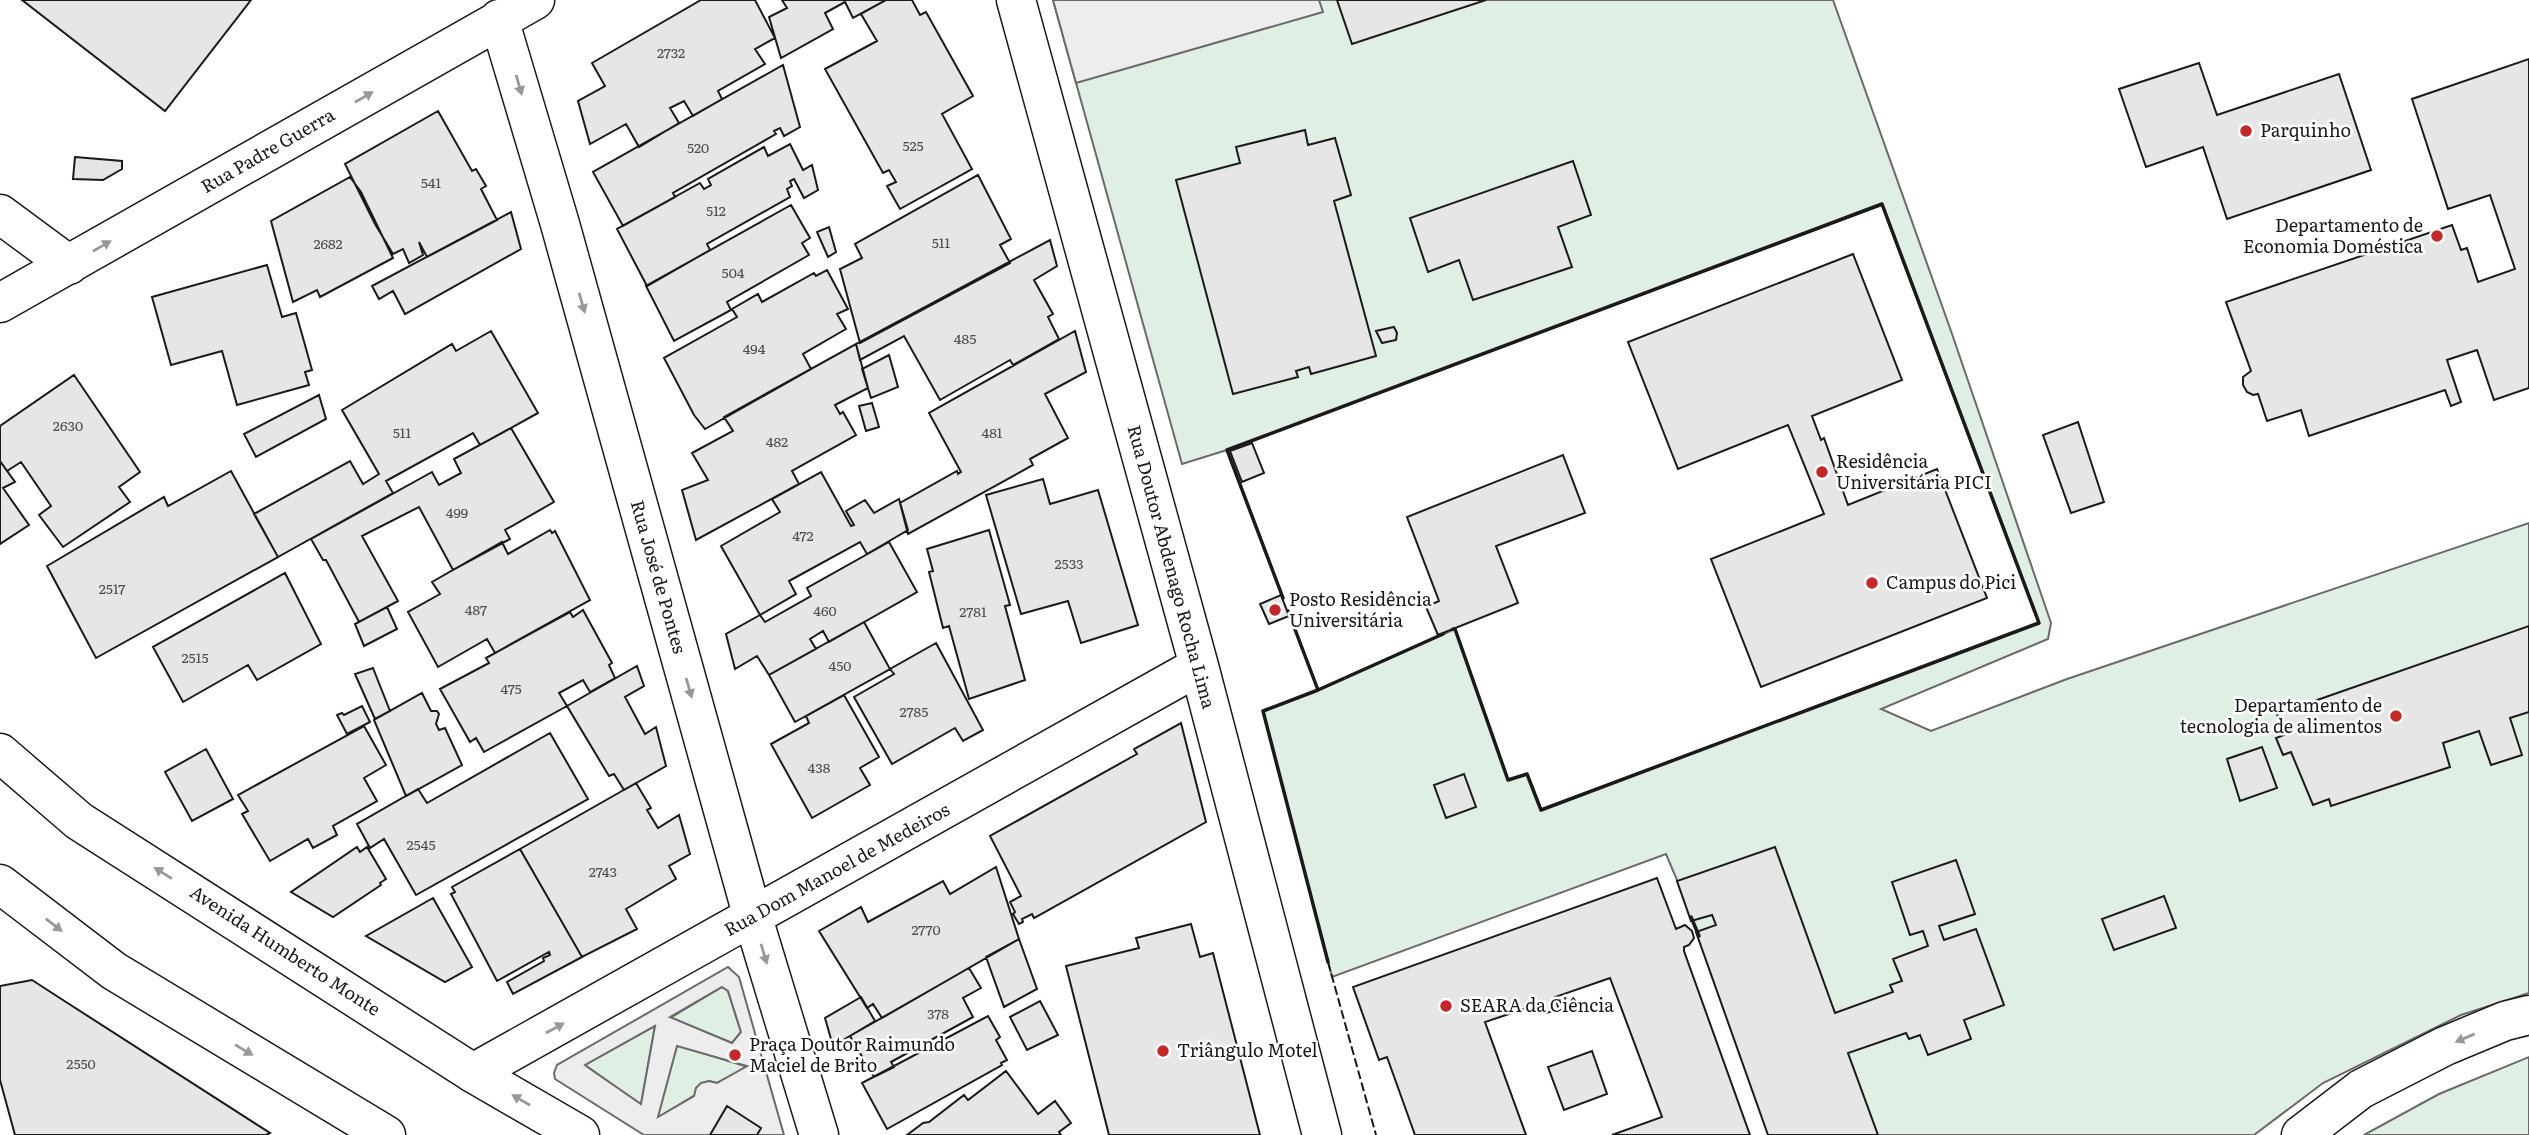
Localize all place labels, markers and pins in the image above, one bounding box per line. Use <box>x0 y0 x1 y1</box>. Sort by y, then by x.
place label: Parquinho <box>2260 116 2351 143</box>
marker: Parquinho <box>2238 123 2254 139</box>
place label: Departamento de Economia Doméstica <box>2243 211 2423 259</box>
marker: Departamento de Economia Doméstica <box>2429 228 2445 244</box>
place label: Residência Universitária PICI <box>1836 447 1992 495</box>
marker: Residência Universitária PICI <box>1814 464 1830 480</box>
place label: Campus do Pici <box>1886 568 2016 595</box>
marker: Campus do Pici <box>1864 575 1880 591</box>
place label: Posto Residência Universitária <box>1289 585 1432 633</box>
marker: Posto Residência Universitária <box>1267 602 1283 618</box>
place label: Departamento de tecnologia de alimentos <box>2180 691 2382 739</box>
marker: Departamento de tecnologia de alimentos <box>2388 708 2404 724</box>
place label: SEARA da Ciência <box>1460 991 1614 1018</box>
marker: SEARA da Ciência <box>1438 998 1454 1014</box>
place label: Praça Doutor Raimundo Maciel de Brito <box>749 1030 955 1078</box>
place label: Triângulo Motel <box>1177 1036 1318 1063</box>
marker: Triângulo Motel <box>1155 1043 1171 1059</box>
marker: Praça Doutor Raimundo Maciel de Brito <box>727 1047 743 1063</box>

